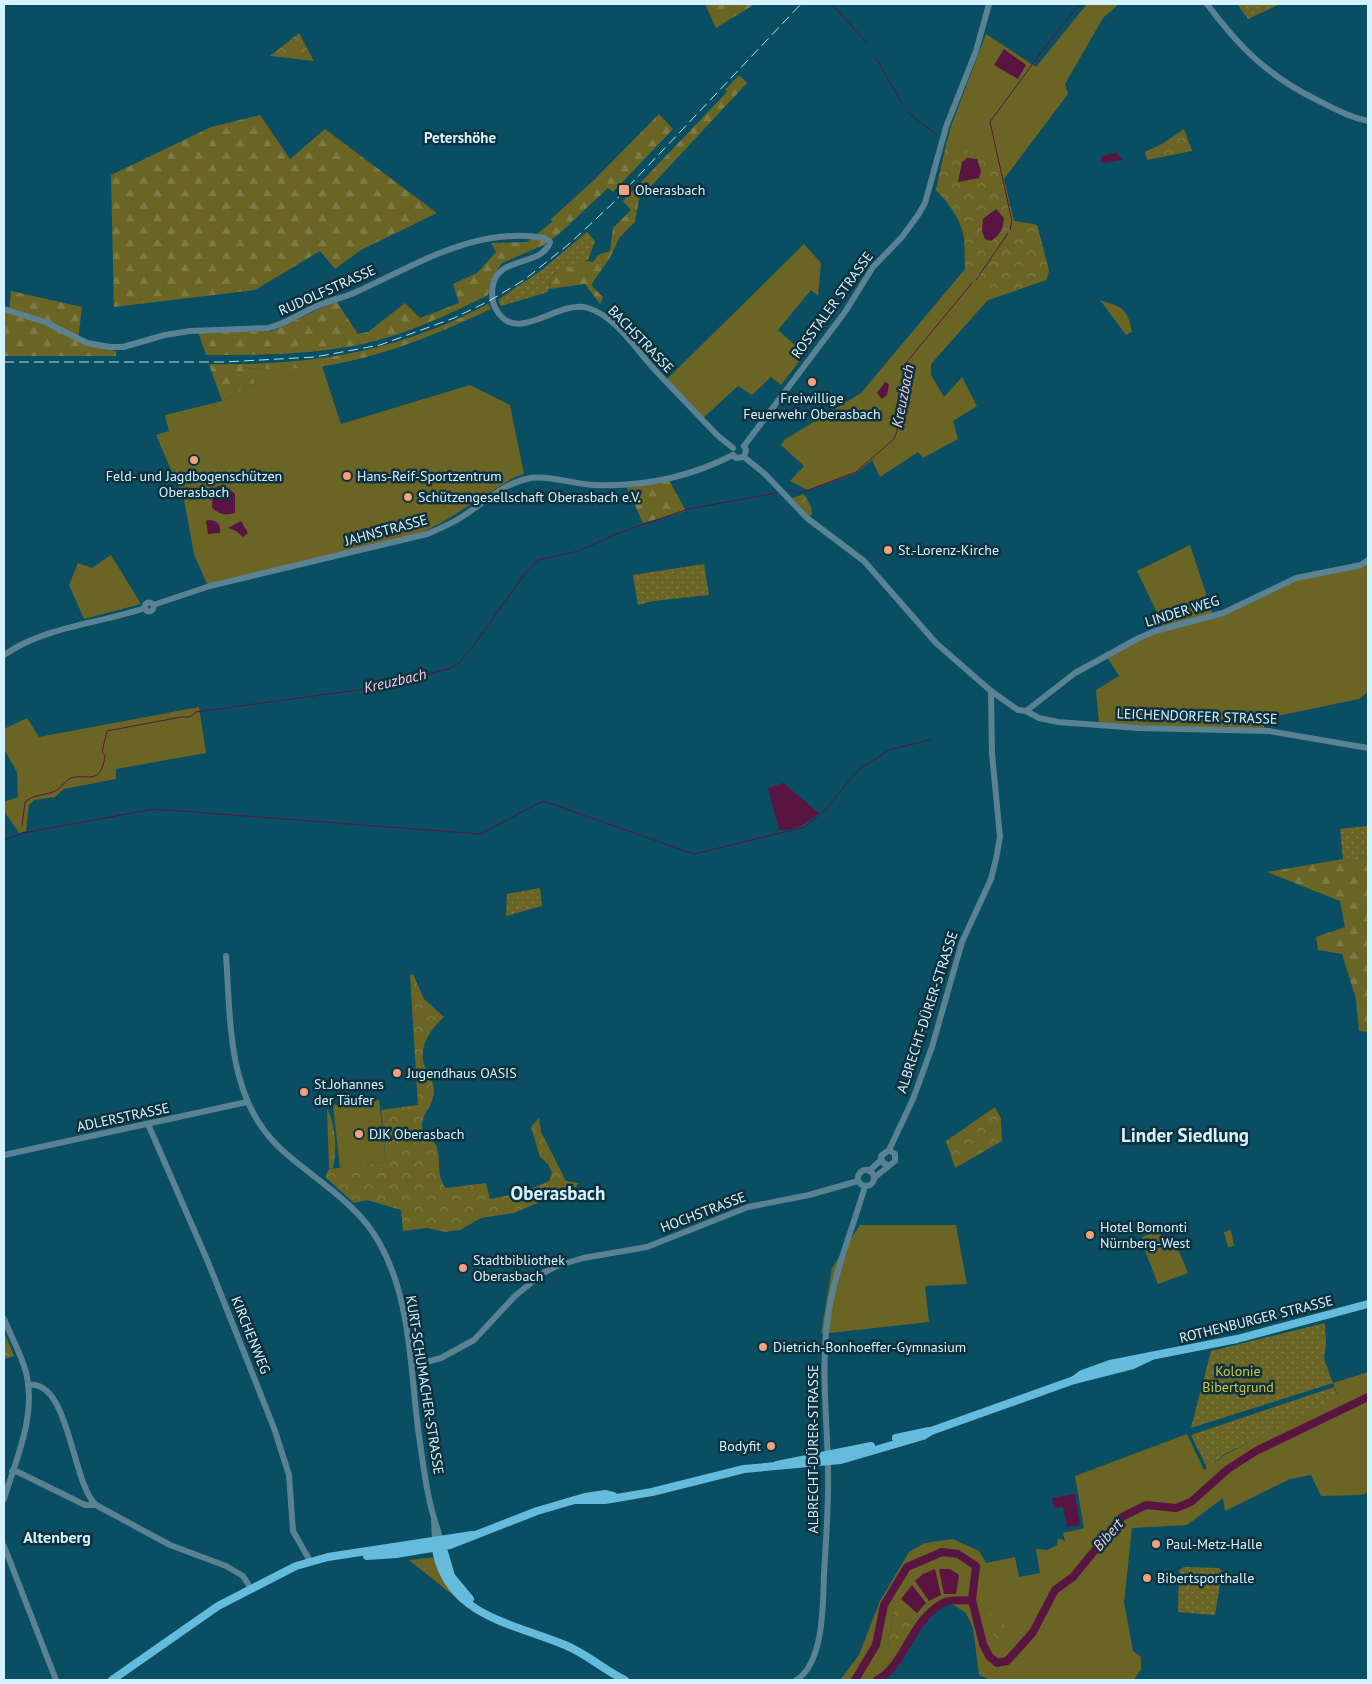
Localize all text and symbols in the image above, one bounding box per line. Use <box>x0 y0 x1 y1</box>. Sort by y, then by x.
district label: Petershöhe <box>424 128 496 147</box>
place label: Oberasbach <box>635 181 705 199</box>
marker: Oberasbach <box>617 183 631 197</box>
street label: ROSSTALER STRASSE <box>787 248 877 362</box>
street label: RUDOLFSTRASSE <box>276 261 378 319</box>
street label: BACHSTRASSE <box>604 301 678 377</box>
water label: Kreuzbach <box>887 363 918 429</box>
marker: Freiwillige Feuerwehr Oberasbach <box>806 376 818 388</box>
place label: Freiwillige Feuerwehr Oberasbach <box>743 389 881 423</box>
marker: Feld- und Jagdbogenschützen Oberasbach <box>188 454 200 466</box>
place label: Feld- und Jagdbogenschützen Oberasbach <box>106 467 282 501</box>
place label: Hans-Reif-Sportzentrum <box>357 467 502 485</box>
marker: Hans-Reif-Sportzentrum <box>341 470 353 482</box>
place label: Schützengesellschaft Oberasbach e.V. <box>418 488 641 506</box>
marker: Schützengesellschaft Oberasbach e.V. <box>402 491 414 503</box>
street label: JAHNSTRASSE <box>342 510 429 550</box>
place label: St.-Lorenz-Kirche <box>898 541 999 559</box>
marker: St.-Lorenz-Kirche <box>882 544 894 556</box>
street label: LINDER WEG <box>1143 591 1221 631</box>
water label: Kreuzbach <box>362 664 428 697</box>
street label: LEICHENDORFER STRASSE <box>1116 704 1278 728</box>
street label: ALBRECHT-DÜRER-STRASSE <box>892 929 962 1095</box>
place label: Jugendhaus OASIS <box>406 1064 517 1082</box>
marker: Jugendhaus OASIS <box>391 1067 403 1079</box>
place label: St.Johannes der Täufer <box>314 1075 384 1109</box>
marker: St.Johannes der Täufer <box>298 1086 310 1098</box>
street label: ADLERSTRASSE <box>75 1098 171 1136</box>
district label: Linder Siedlung <box>1121 1123 1249 1147</box>
place label: DJK Oberasbach <box>369 1125 464 1143</box>
marker: DJK Oberasbach <box>353 1128 365 1140</box>
district label: Oberasbach <box>511 1181 605 1205</box>
street label: HOCHSTRASSE <box>658 1187 748 1237</box>
place label: Hotel Bomonti Nürnberg-West <box>1100 1218 1190 1252</box>
marker: Hotel Bomonti Nürnberg-West <box>1084 1229 1096 1241</box>
place label: Stadtbibliothek Oberasbach <box>473 1251 565 1285</box>
marker: Stadtbibliothek Oberasbach <box>457 1262 469 1274</box>
street label: ROTHENBURGER STRASSE <box>1177 1291 1335 1347</box>
street label: KIRCHENWEG <box>227 1293 275 1377</box>
street label: KURT-SCHUMACHER-STRASSE <box>402 1294 448 1476</box>
place label: Dietrich-Bonhoeffer-Gymnasium <box>773 1338 966 1356</box>
marker: Dietrich-Bonhoeffer-Gymnasium <box>757 1341 769 1353</box>
park label: Kolonie Bibertgrund <box>1202 1362 1274 1396</box>
street label: ALBRECHT-DÜRER-STRASSE <box>804 1364 822 1534</box>
place label: Bodyfit <box>719 1437 761 1455</box>
marker: Bodyfit <box>765 1440 777 1452</box>
water label: Bibert <box>1088 1514 1128 1555</box>
district label: Altenberg <box>23 1527 91 1547</box>
place label: Paul-Metz-Halle <box>1166 1535 1262 1553</box>
marker: Paul-Metz-Halle <box>1150 1538 1162 1550</box>
place label: Bibertsporthalle <box>1157 1569 1254 1587</box>
marker: Bibertsporthalle <box>1141 1572 1153 1584</box>

